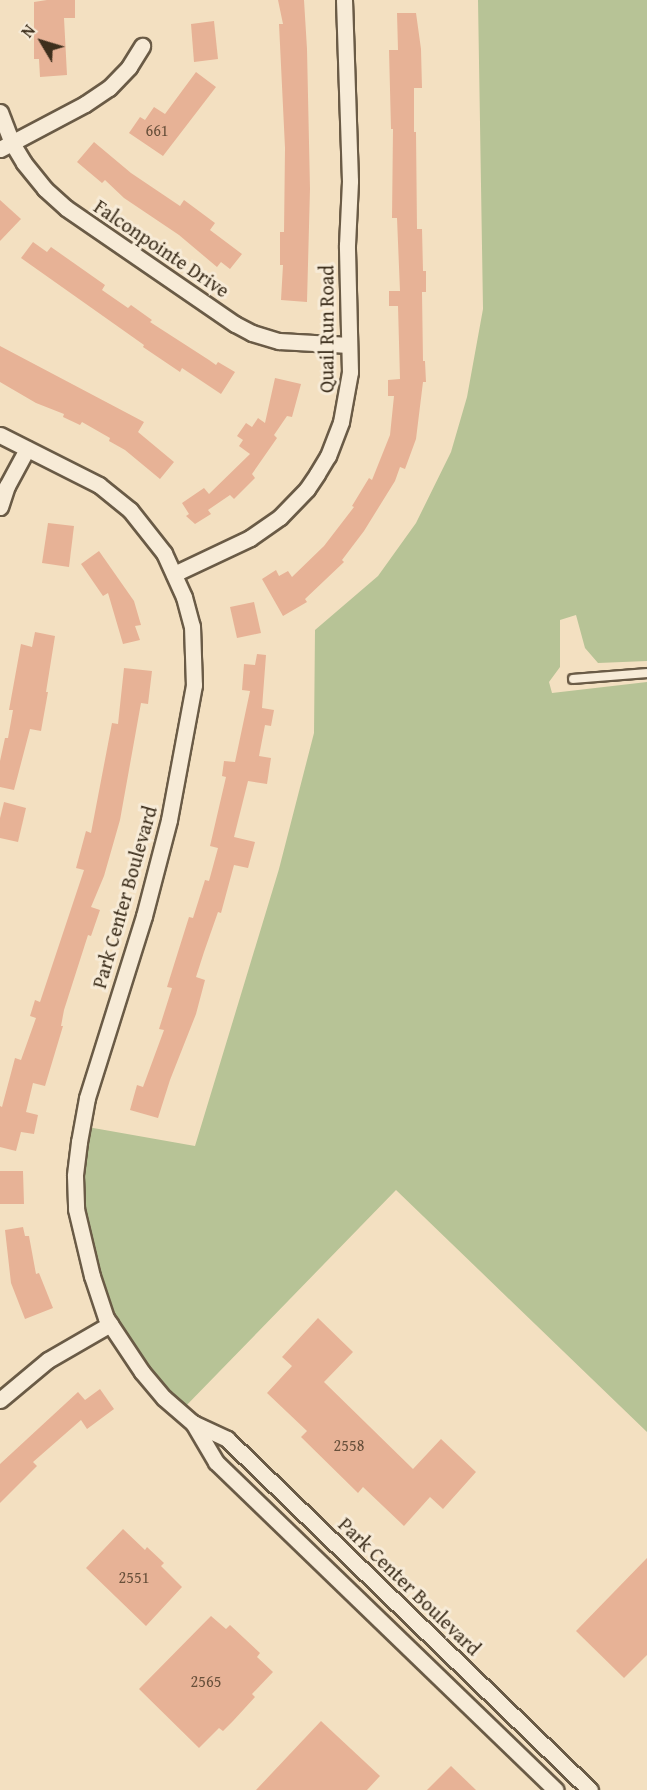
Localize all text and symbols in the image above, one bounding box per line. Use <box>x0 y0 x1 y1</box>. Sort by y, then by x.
north arrow <box>12 12 72 72</box>
text: N <box>15 19 41 43</box>
house number: 661 <box>145 120 169 140</box>
street label: Falconpointe Drive <box>90 194 234 302</box>
street label: Quail Run Road <box>314 265 338 393</box>
street label: Park Center Boulevard <box>86 803 162 991</box>
house number: 2558 <box>334 1435 364 1455</box>
street label: Park Center Boulevard <box>334 1512 486 1660</box>
house number: 2551 <box>119 1567 149 1587</box>
house number: 2565 <box>191 1671 221 1691</box>

